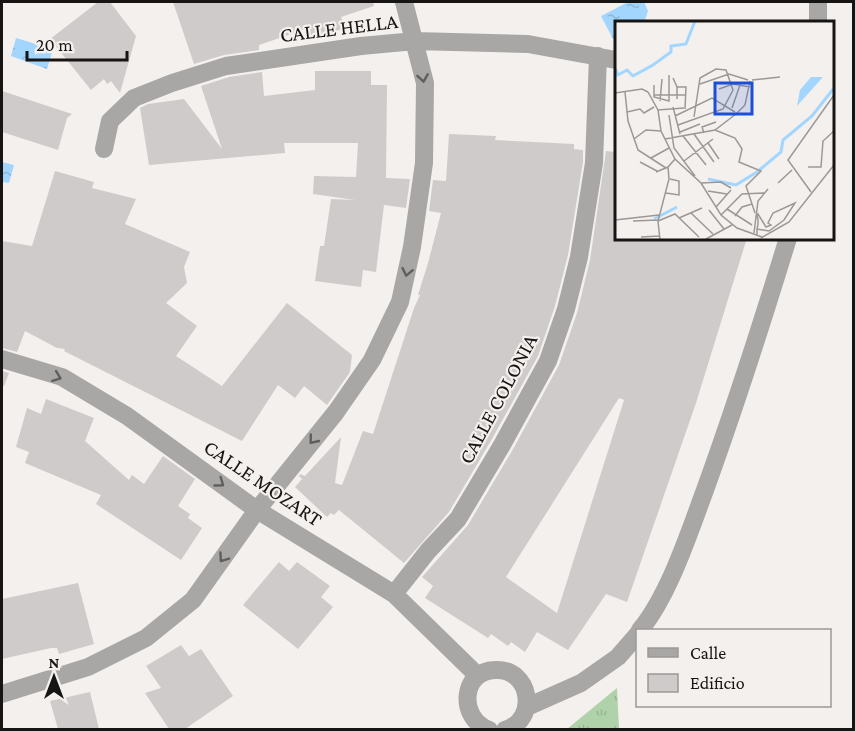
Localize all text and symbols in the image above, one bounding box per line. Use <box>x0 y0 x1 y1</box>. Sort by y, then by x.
street label: CALLE HELLA <box>279 9 399 47</box>
inset map <box>615 21 834 240</box>
scale bar <box>27 24 128 62</box>
text: 20 m <box>36 35 73 55</box>
one-way arrow <box>417 74 429 83</box>
one-way arrow <box>401 267 414 277</box>
street label: CALLE COLONIA <box>454 330 542 468</box>
one-way arrow <box>51 370 62 382</box>
one-way arrow <box>309 433 320 444</box>
street label: CALLE MOZART <box>199 435 327 532</box>
one-way arrow <box>213 476 224 487</box>
one-way arrow <box>219 551 230 562</box>
legend <box>636 629 831 707</box>
text: Calle <box>690 643 726 663</box>
north arrow <box>24 647 84 707</box>
text: N <box>49 654 60 671</box>
text: Edificio <box>690 673 745 693</box>

